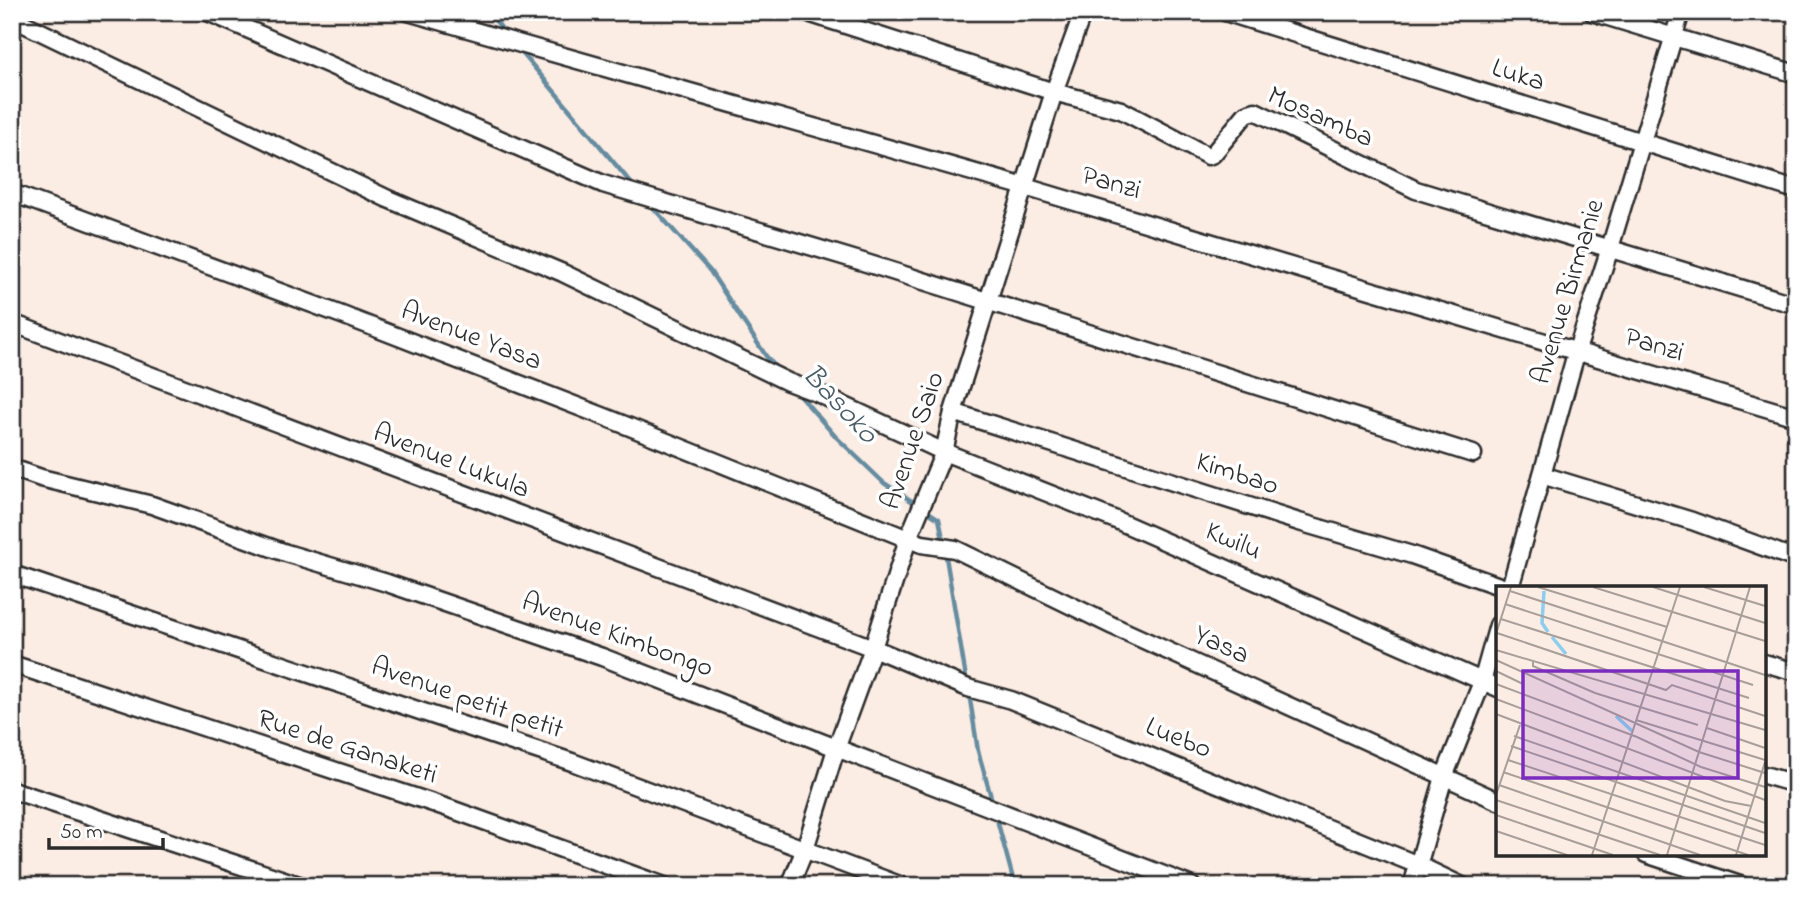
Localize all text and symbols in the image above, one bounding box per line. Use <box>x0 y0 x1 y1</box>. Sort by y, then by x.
street label: Luka <box>1486 49 1550 103</box>
street label: Mosamba <box>1260 76 1380 160</box>
street label: Panzi <box>1076 156 1146 212</box>
street label: Avenue Birmanie <box>1521 194 1617 390</box>
street label: Avenue Yasa <box>395 291 547 383</box>
street label: Panzi <box>1619 318 1689 374</box>
water label: Basoko <box>790 355 888 456</box>
street label: Avenue Saio <box>871 367 957 515</box>
street label: Avenue Lukula <box>367 413 535 511</box>
street label: Kimbao <box>1190 442 1284 508</box>
street label: Kwilu <box>1198 512 1268 572</box>
street label: Avenue Kimbongo <box>515 582 719 690</box>
inset map <box>1496 586 1766 856</box>
street label: Yasa <box>1186 616 1256 676</box>
street label: Avenue petit petit <box>365 647 569 751</box>
street label: Rue de Ganaketi <box>252 700 442 796</box>
street label: Luebo <box>1139 707 1217 771</box>
scale bar <box>49 807 163 851</box>
text: 50 m <box>60 818 103 848</box>

